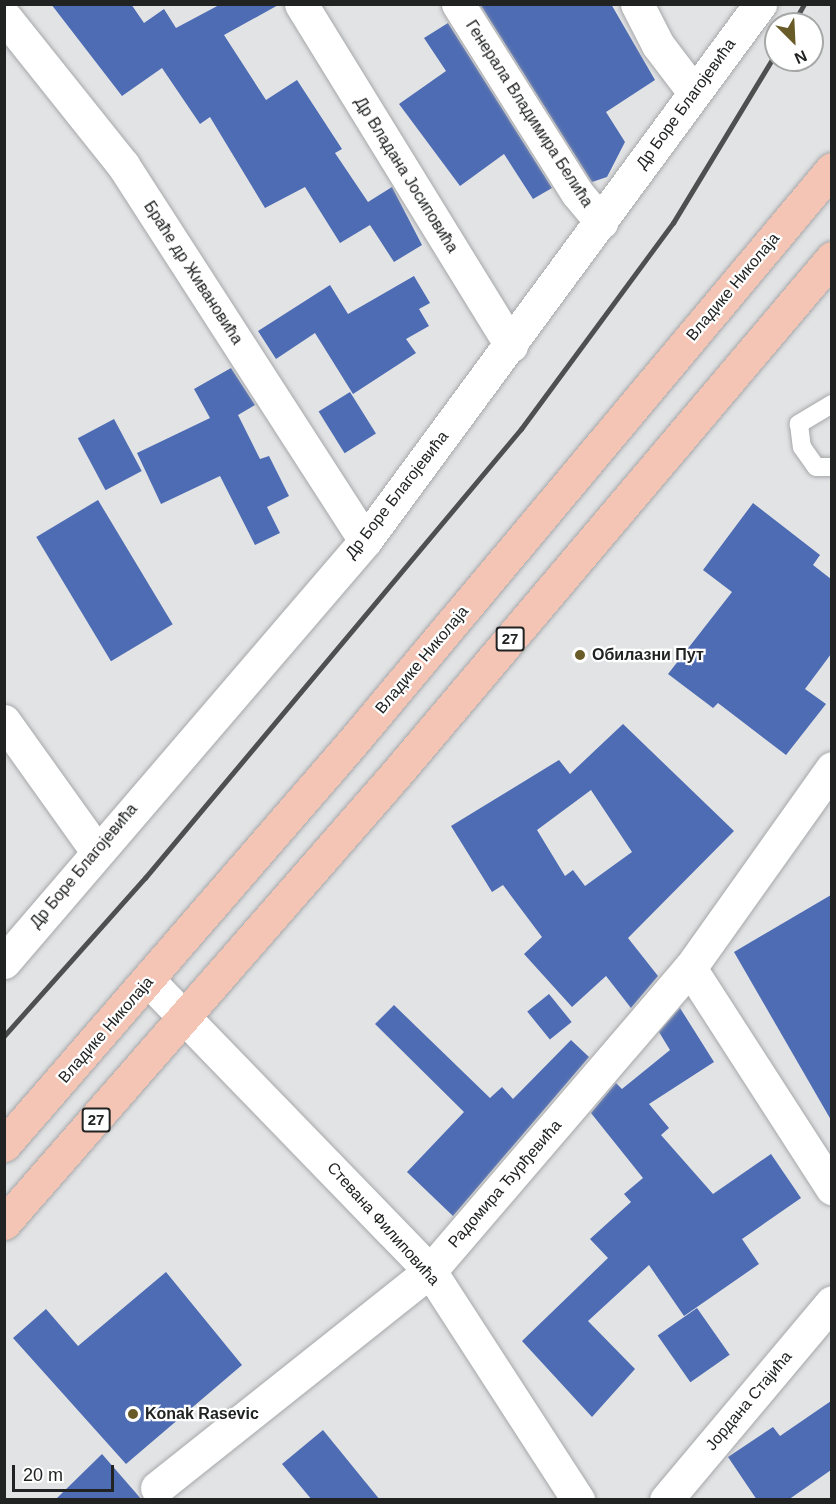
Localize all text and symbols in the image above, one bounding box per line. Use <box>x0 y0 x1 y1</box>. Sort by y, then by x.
north arrow <box>764 12 824 72</box>
street label: Генерала Владимира Белића <box>461 17 597 211</box>
street label: Др Боре Благојевића <box>632 35 740 173</box>
text: N <box>792 47 809 67</box>
street label: Др Владана Јосиповића <box>350 94 462 256</box>
street label: Браће др Живановића <box>139 198 247 348</box>
street label: Владике Николаја <box>682 229 784 345</box>
street label: Др Боре Благојевића <box>341 427 453 563</box>
street label: Владике Николаја <box>371 602 473 718</box>
road number: 27 <box>495 627 525 651</box>
place label: Обилазни Пут <box>592 645 704 665</box>
marker: Обилазни Пут <box>573 648 587 662</box>
street label: Др Боре Благојевића <box>26 800 142 932</box>
street label: Владике Николаја <box>55 973 157 1087</box>
road number: 27 <box>81 1108 111 1132</box>
street label: Радомира Ђурђевића <box>444 1116 566 1252</box>
street label: Стевана Филиповића <box>323 1158 443 1290</box>
street label: Јордана Стајића <box>702 1347 796 1455</box>
place label: Konak Rasevic <box>145 1404 259 1424</box>
marker: Konak Rasevic <box>126 1407 140 1421</box>
scale bar <box>15 1453 117 1491</box>
text: 20 m <box>23 1465 63 1485</box>

